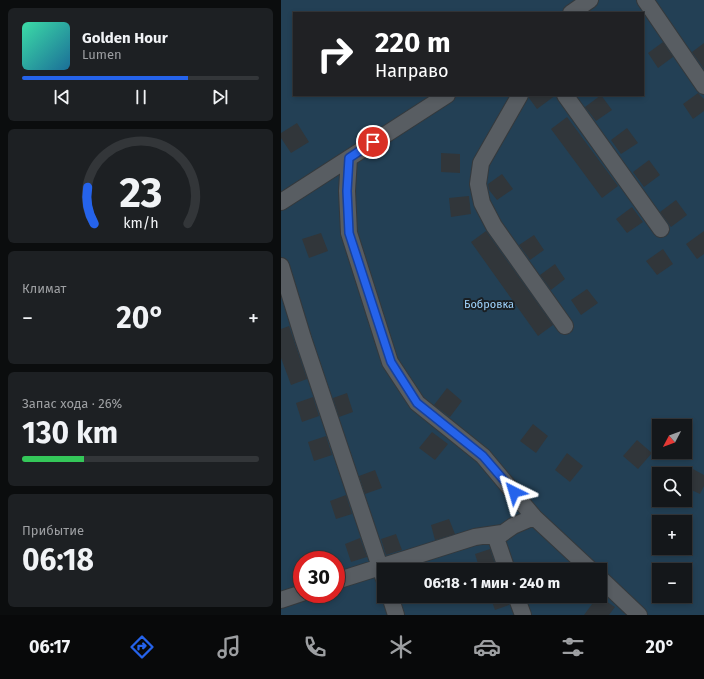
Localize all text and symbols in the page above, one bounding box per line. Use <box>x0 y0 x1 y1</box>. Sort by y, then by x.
text: 220 m <box>375 26 451 59</box>
icon: right <box>309 28 361 80</box>
text: Golden Hour <box>82 29 168 47</box>
text: Lumen <box>82 47 122 62</box>
text: Направо <box>375 60 449 82</box>
icon: previous <box>51 86 73 108</box>
icon: pause <box>130 86 152 108</box>
icon: next <box>209 86 231 108</box>
pin <box>356 125 390 159</box>
icon: arrive <box>362 131 384 153</box>
text: 23 <box>119 168 162 218</box>
text: km/h <box>123 215 158 232</box>
text: Климат <box>22 281 66 296</box>
park label: Бобровка <box>464 298 514 311</box>
text: 20° <box>116 300 165 336</box>
text: − <box>22 305 33 332</box>
text: + <box>248 305 259 332</box>
text: Запас хода · 26% <box>22 396 122 411</box>
text: 130 km <box>22 415 118 451</box>
north arrow <box>652 419 692 459</box>
map controls <box>652 419 692 603</box>
button: search <box>652 467 692 507</box>
position arrow <box>493 471 535 513</box>
button: + <box>652 515 692 555</box>
text: Прибытие <box>22 523 84 538</box>
text: 06:18 <box>22 542 94 578</box>
speed limit sign: 30 <box>293 551 345 603</box>
button: − <box>652 563 692 603</box>
text: 06:18 · 1 мин · 240 m <box>424 574 560 592</box>
icon: directions <box>128 633 156 661</box>
icon: music <box>215 633 243 661</box>
icon: phone <box>301 633 329 661</box>
icon: climate <box>387 633 415 661</box>
icon: car <box>473 633 501 661</box>
icon: filters <box>559 633 587 661</box>
text: 06:17 <box>29 636 70 658</box>
text: 20° <box>646 636 675 658</box>

